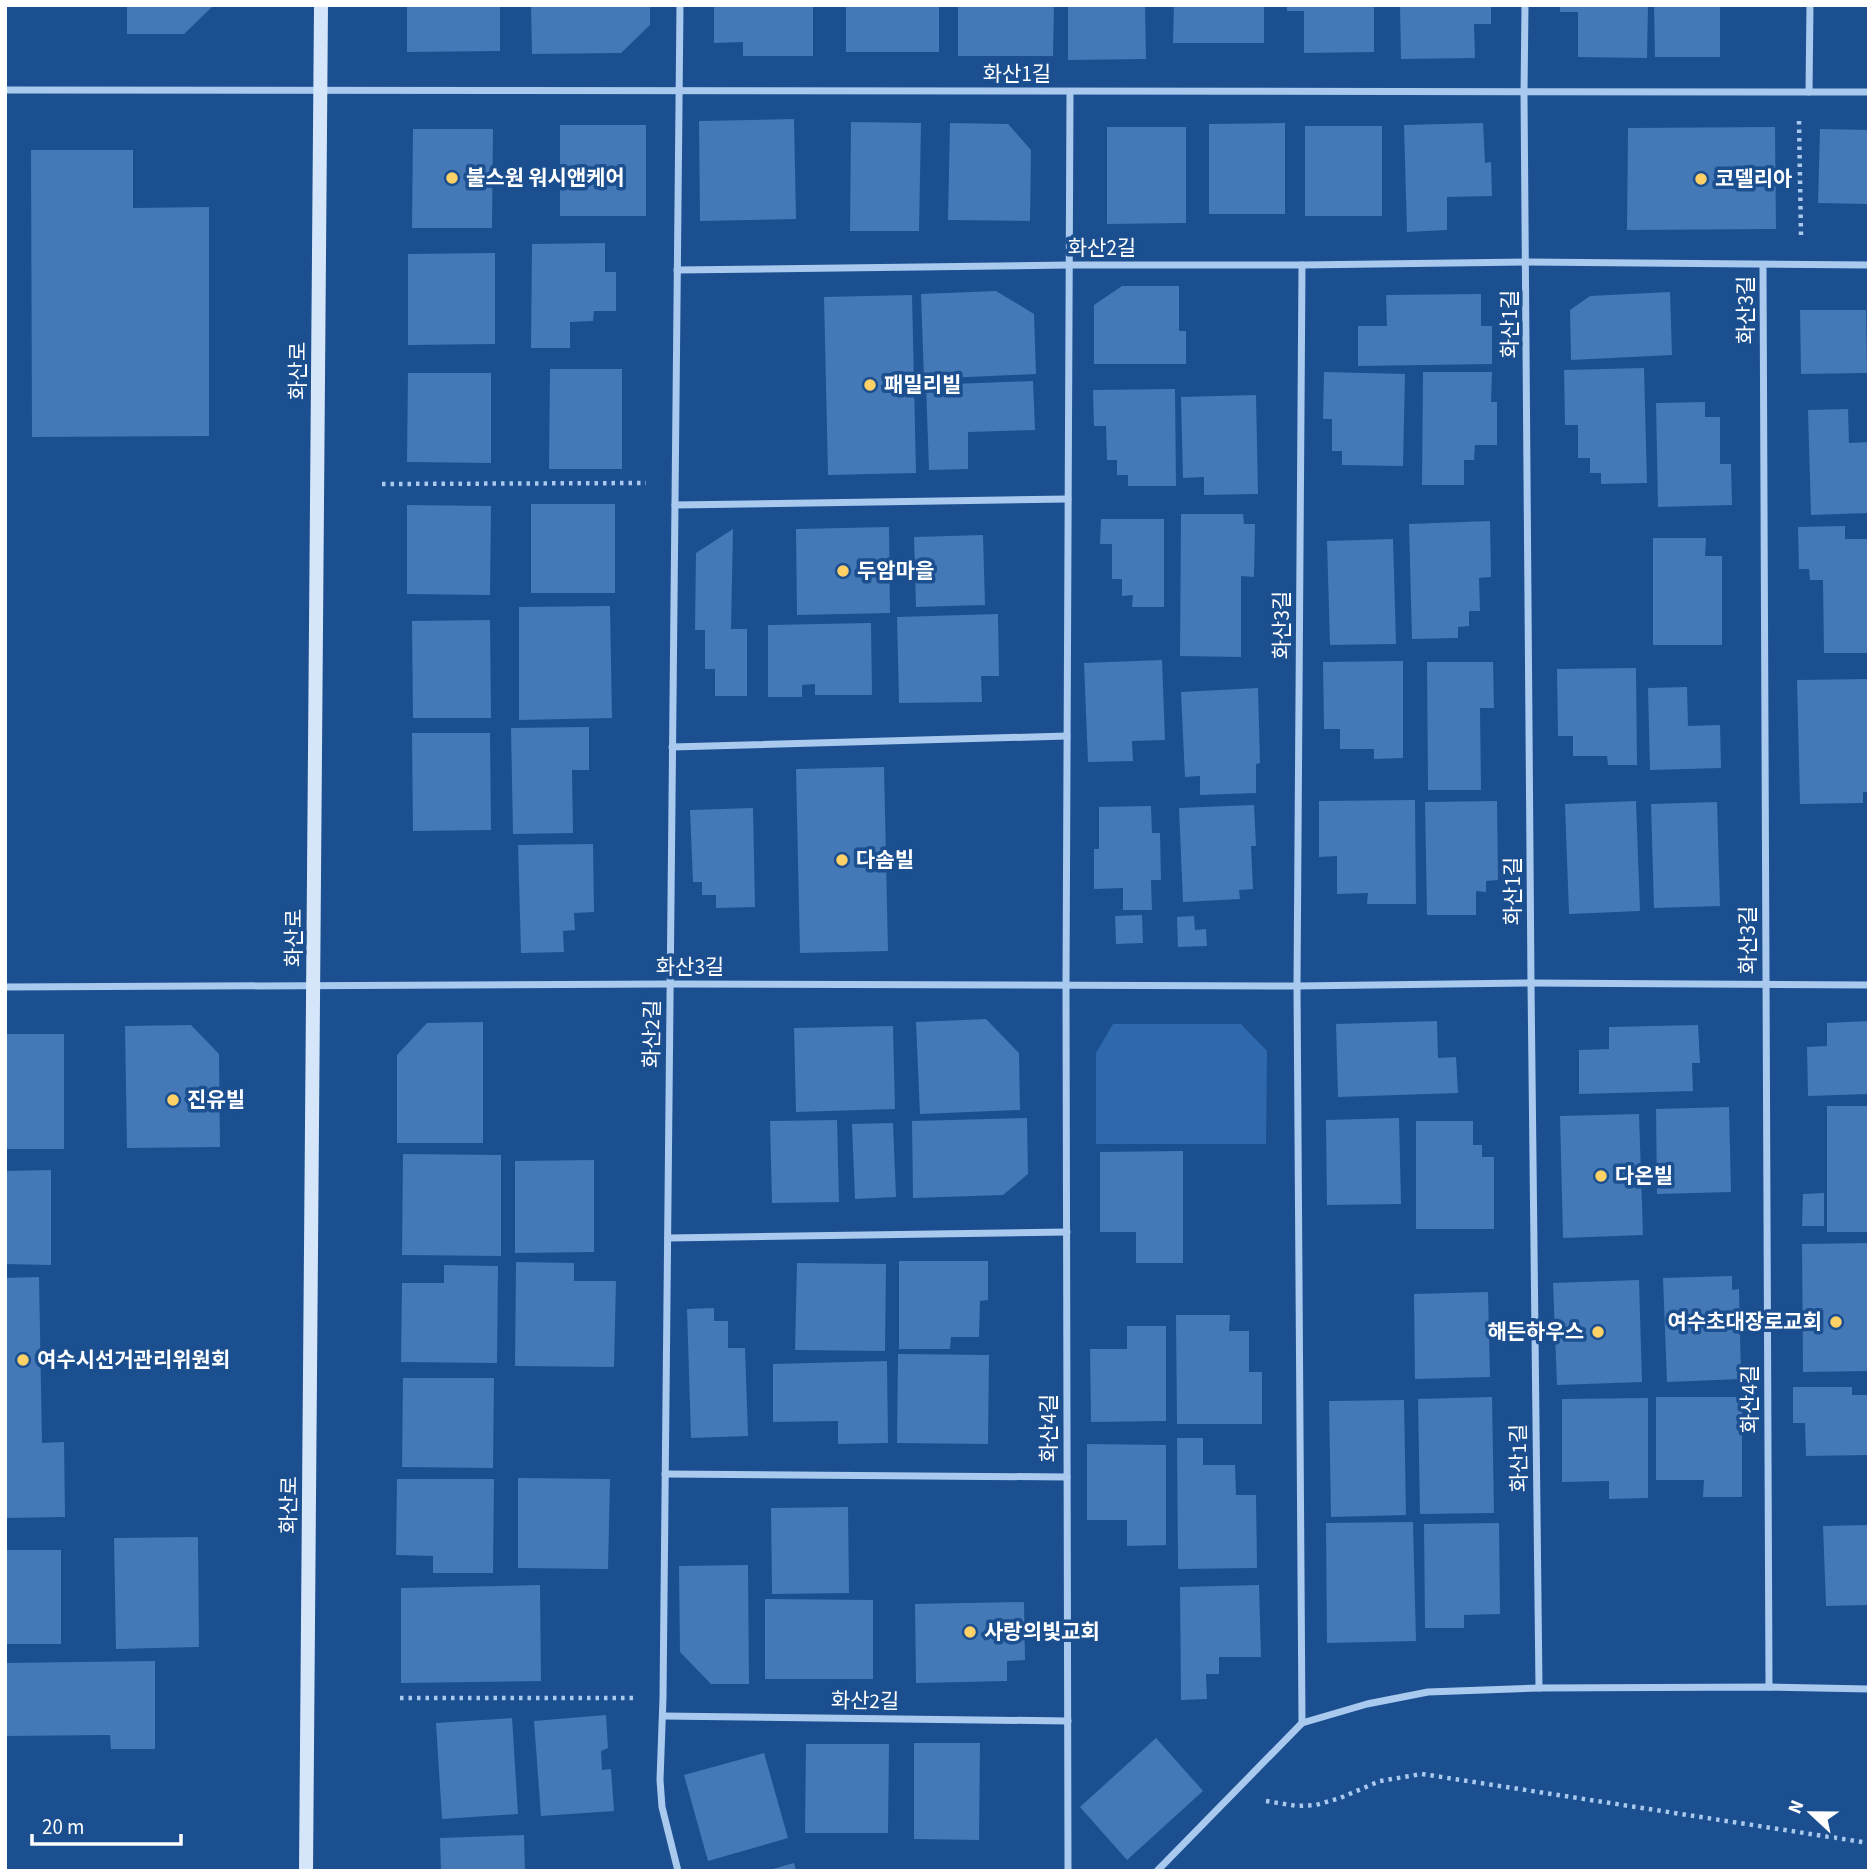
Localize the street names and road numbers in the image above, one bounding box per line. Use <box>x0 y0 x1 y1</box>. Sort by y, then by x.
street label: 화산1길 <box>983 59 1051 89</box>
street label: 화산2길 <box>1068 233 1136 263</box>
street label: 화산3길 <box>1731 276 1761 344</box>
street label: 화산1길 <box>1495 290 1525 358</box>
street label: 화산로 <box>283 342 313 400</box>
street label: 화산3길 <box>1267 591 1297 659</box>
street label: 화산1길 <box>1498 857 1528 925</box>
street label: 화산3길 <box>1733 906 1763 974</box>
street label: 화산로 <box>279 909 309 967</box>
street label: 화산3길 <box>656 952 724 982</box>
street label: 화산2길 <box>636 1000 668 1068</box>
street label: 화산4길 <box>1735 1365 1765 1433</box>
street label: 화산4길 <box>1034 1394 1064 1462</box>
street label: 화산1길 <box>1503 1424 1535 1492</box>
street label: 화산로 <box>273 1476 305 1534</box>
street label: 화산2길 <box>831 1685 899 1717</box>

